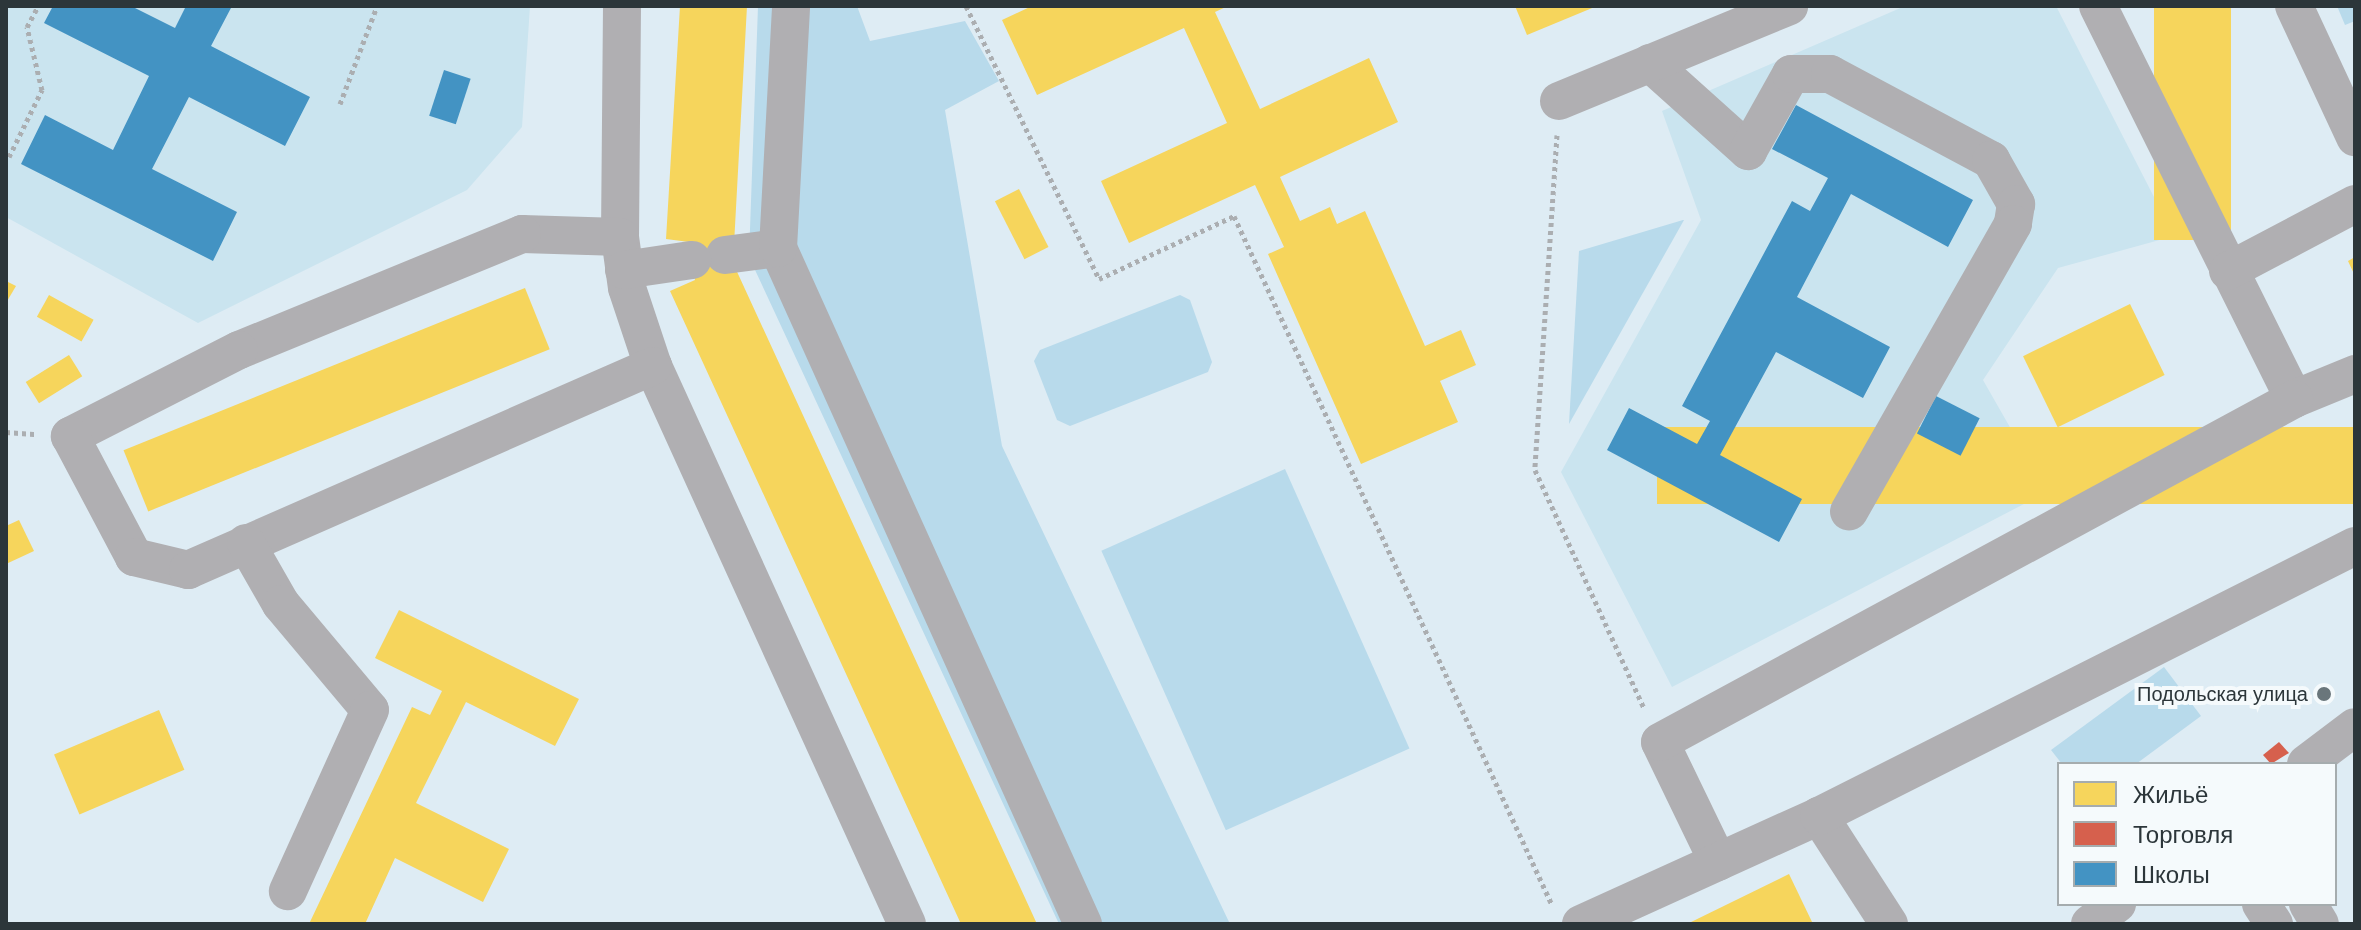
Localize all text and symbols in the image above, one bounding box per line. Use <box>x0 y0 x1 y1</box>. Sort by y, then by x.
place label: Подольская улица <box>2137 682 2308 706</box>
marker: Подольская улица <box>2315 685 2333 703</box>
legend <box>2057 762 2337 906</box>
text: Жильё <box>2133 779 2208 810</box>
text: Торговля <box>2133 819 2233 850</box>
text: Школы <box>2133 859 2210 890</box>

